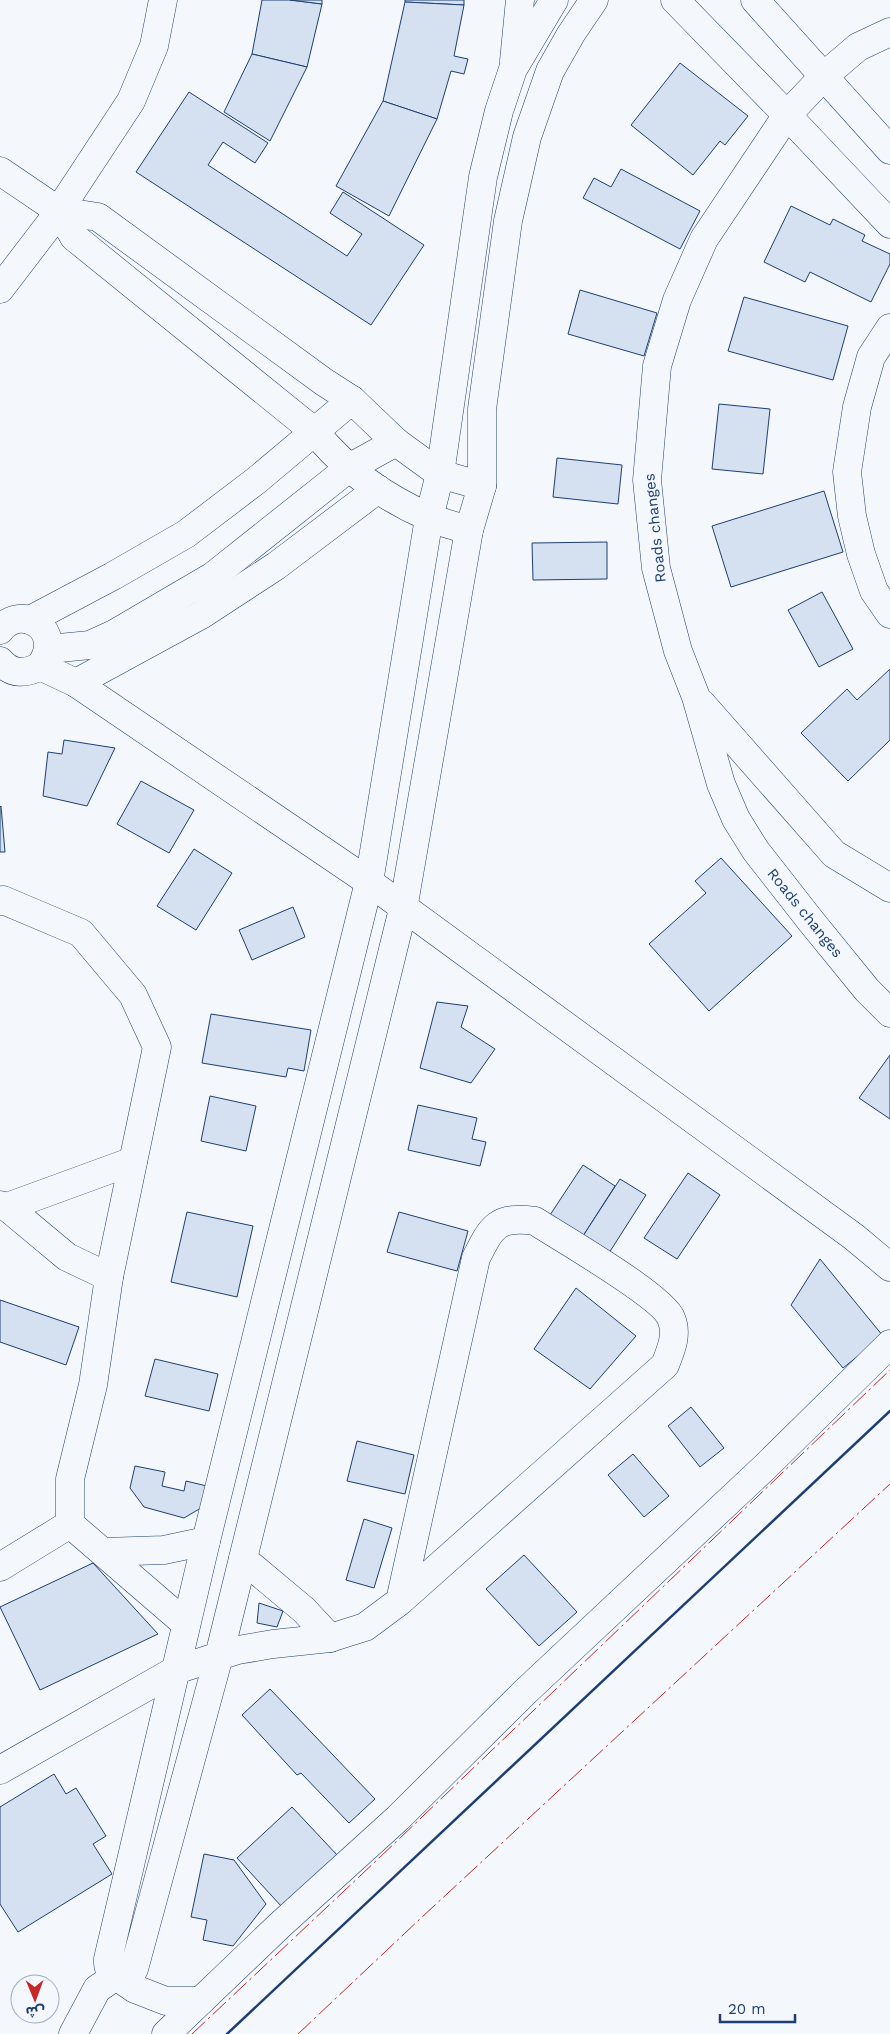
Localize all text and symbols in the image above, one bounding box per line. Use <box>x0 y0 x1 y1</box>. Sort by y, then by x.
street label: Roads changes <box>640 472 670 583</box>
street label: Roads changes <box>764 865 847 961</box>
north arrow <box>10 1974 60 2024</box>
scale bar <box>720 1992 795 2024</box>
text: 20 m <box>728 2000 766 2018</box>
text: ش <box>25 2004 45 2020</box>

